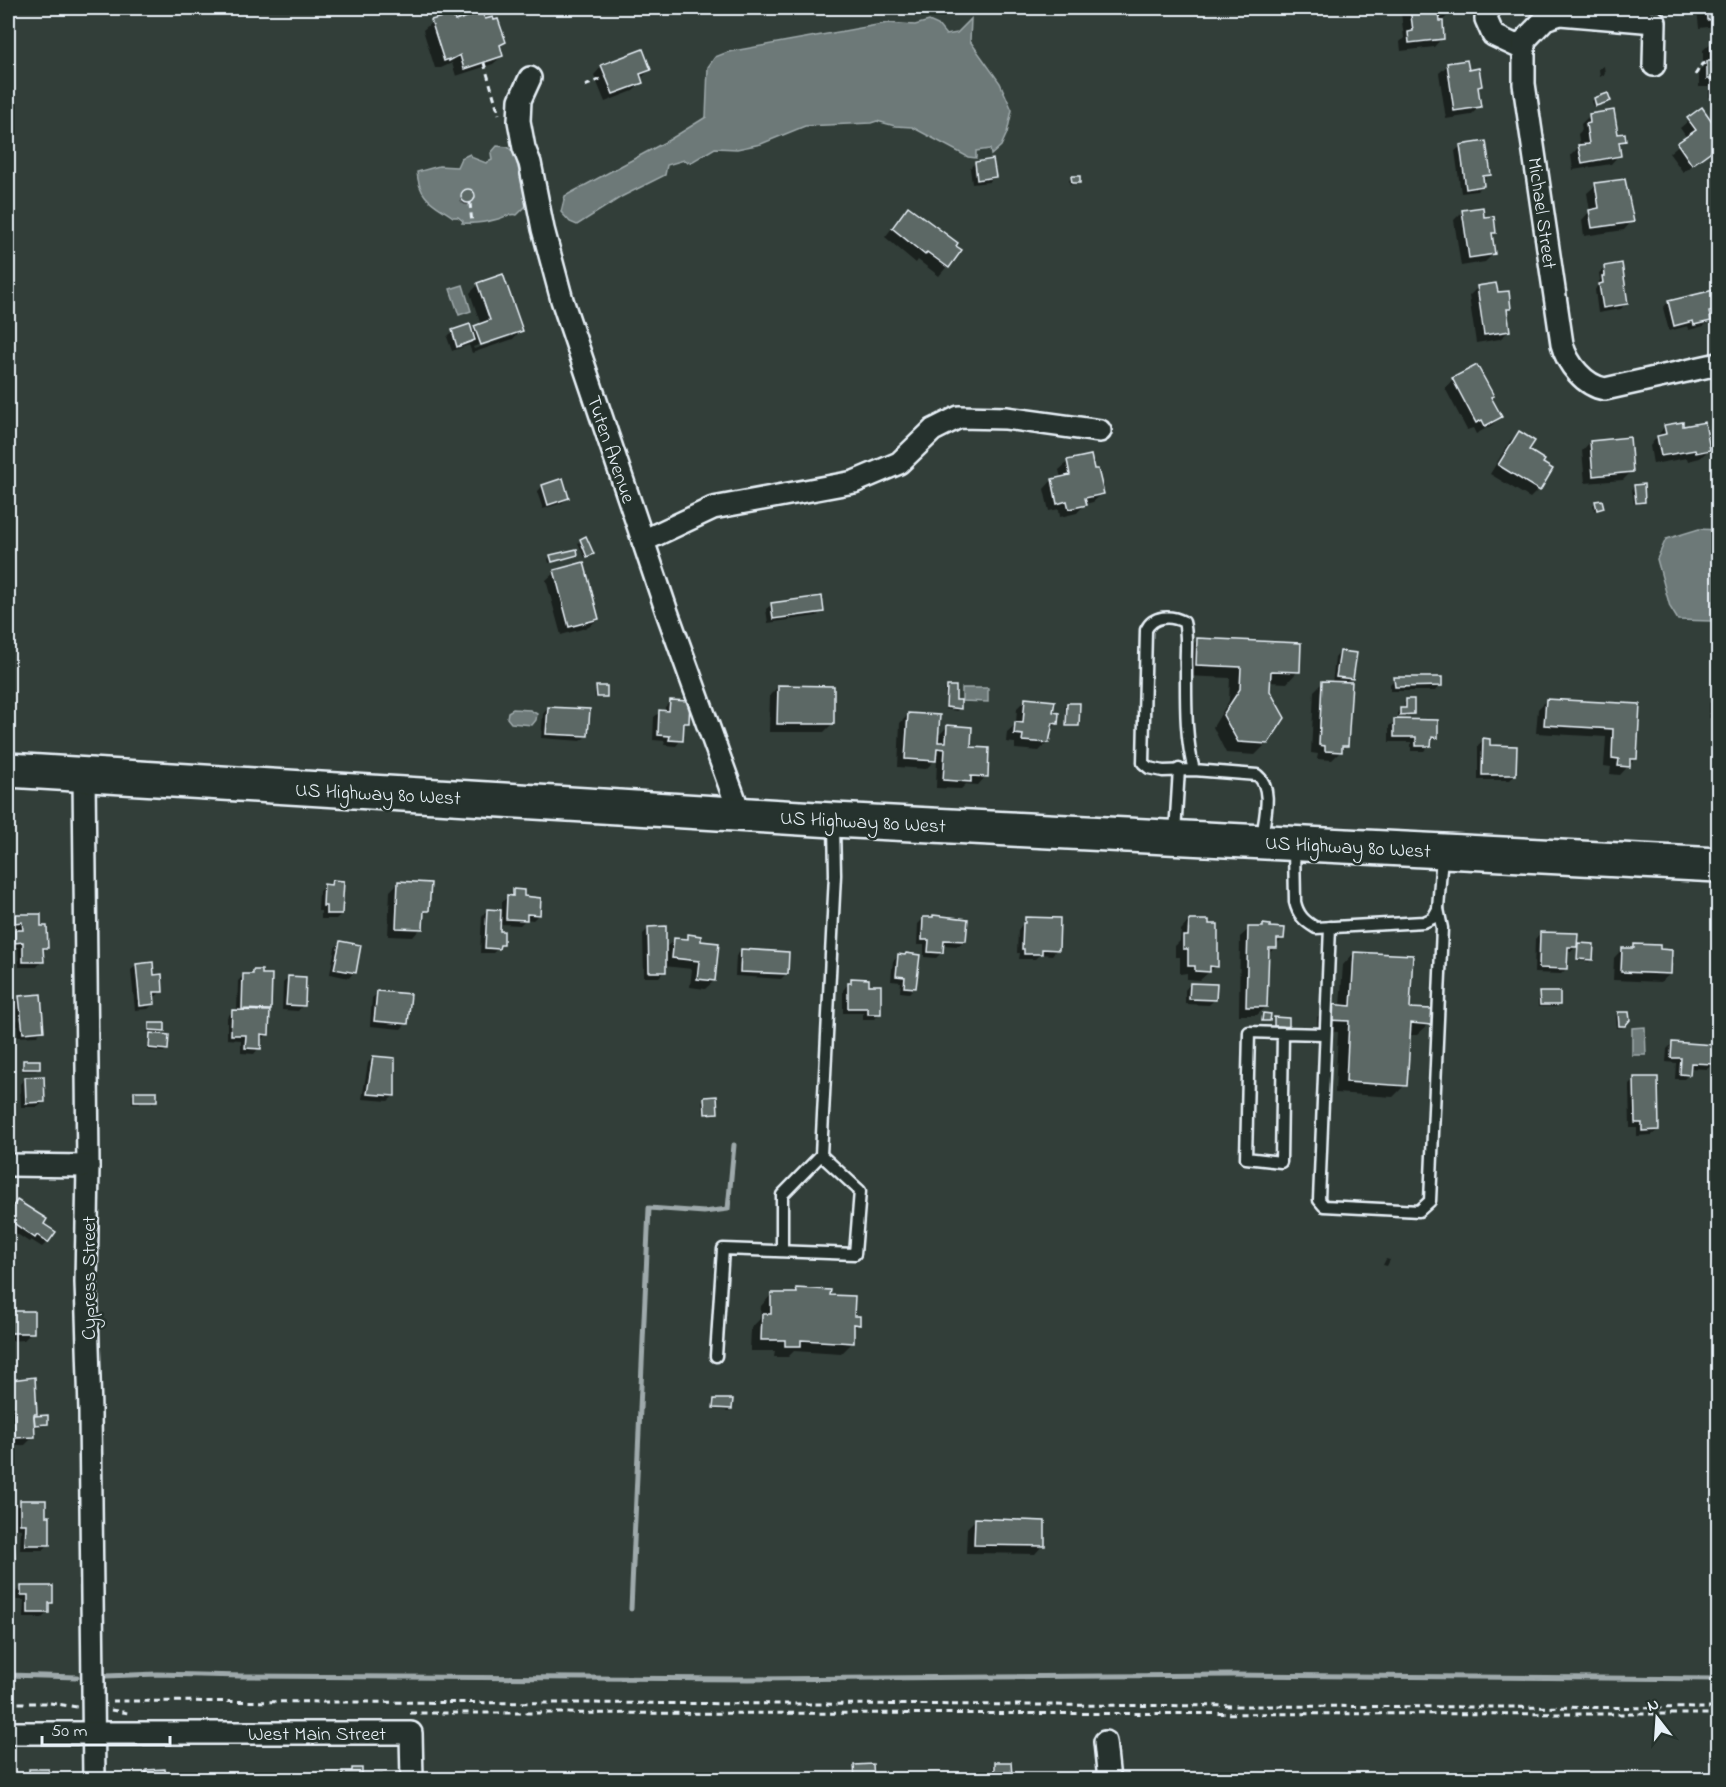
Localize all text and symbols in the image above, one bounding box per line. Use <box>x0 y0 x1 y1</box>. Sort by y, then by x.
street label: Michael Street <box>1518 156 1563 271</box>
street label: Tuten Avenue <box>578 392 642 508</box>
street label: US Highway 80 West <box>294 777 462 815</box>
street label: US Highway 80 West <box>779 805 947 843</box>
street label: US Highway 80 West <box>1264 830 1432 868</box>
street label: Cypress Street <box>76 1216 105 1340</box>
north arrow <box>1627 1688 1687 1748</box>
text: N <box>1645 1692 1662 1719</box>
scale bar <box>42 1709 170 1747</box>
text: 50 m <box>51 1719 88 1745</box>
street label: West Main Street <box>248 1721 386 1750</box>

